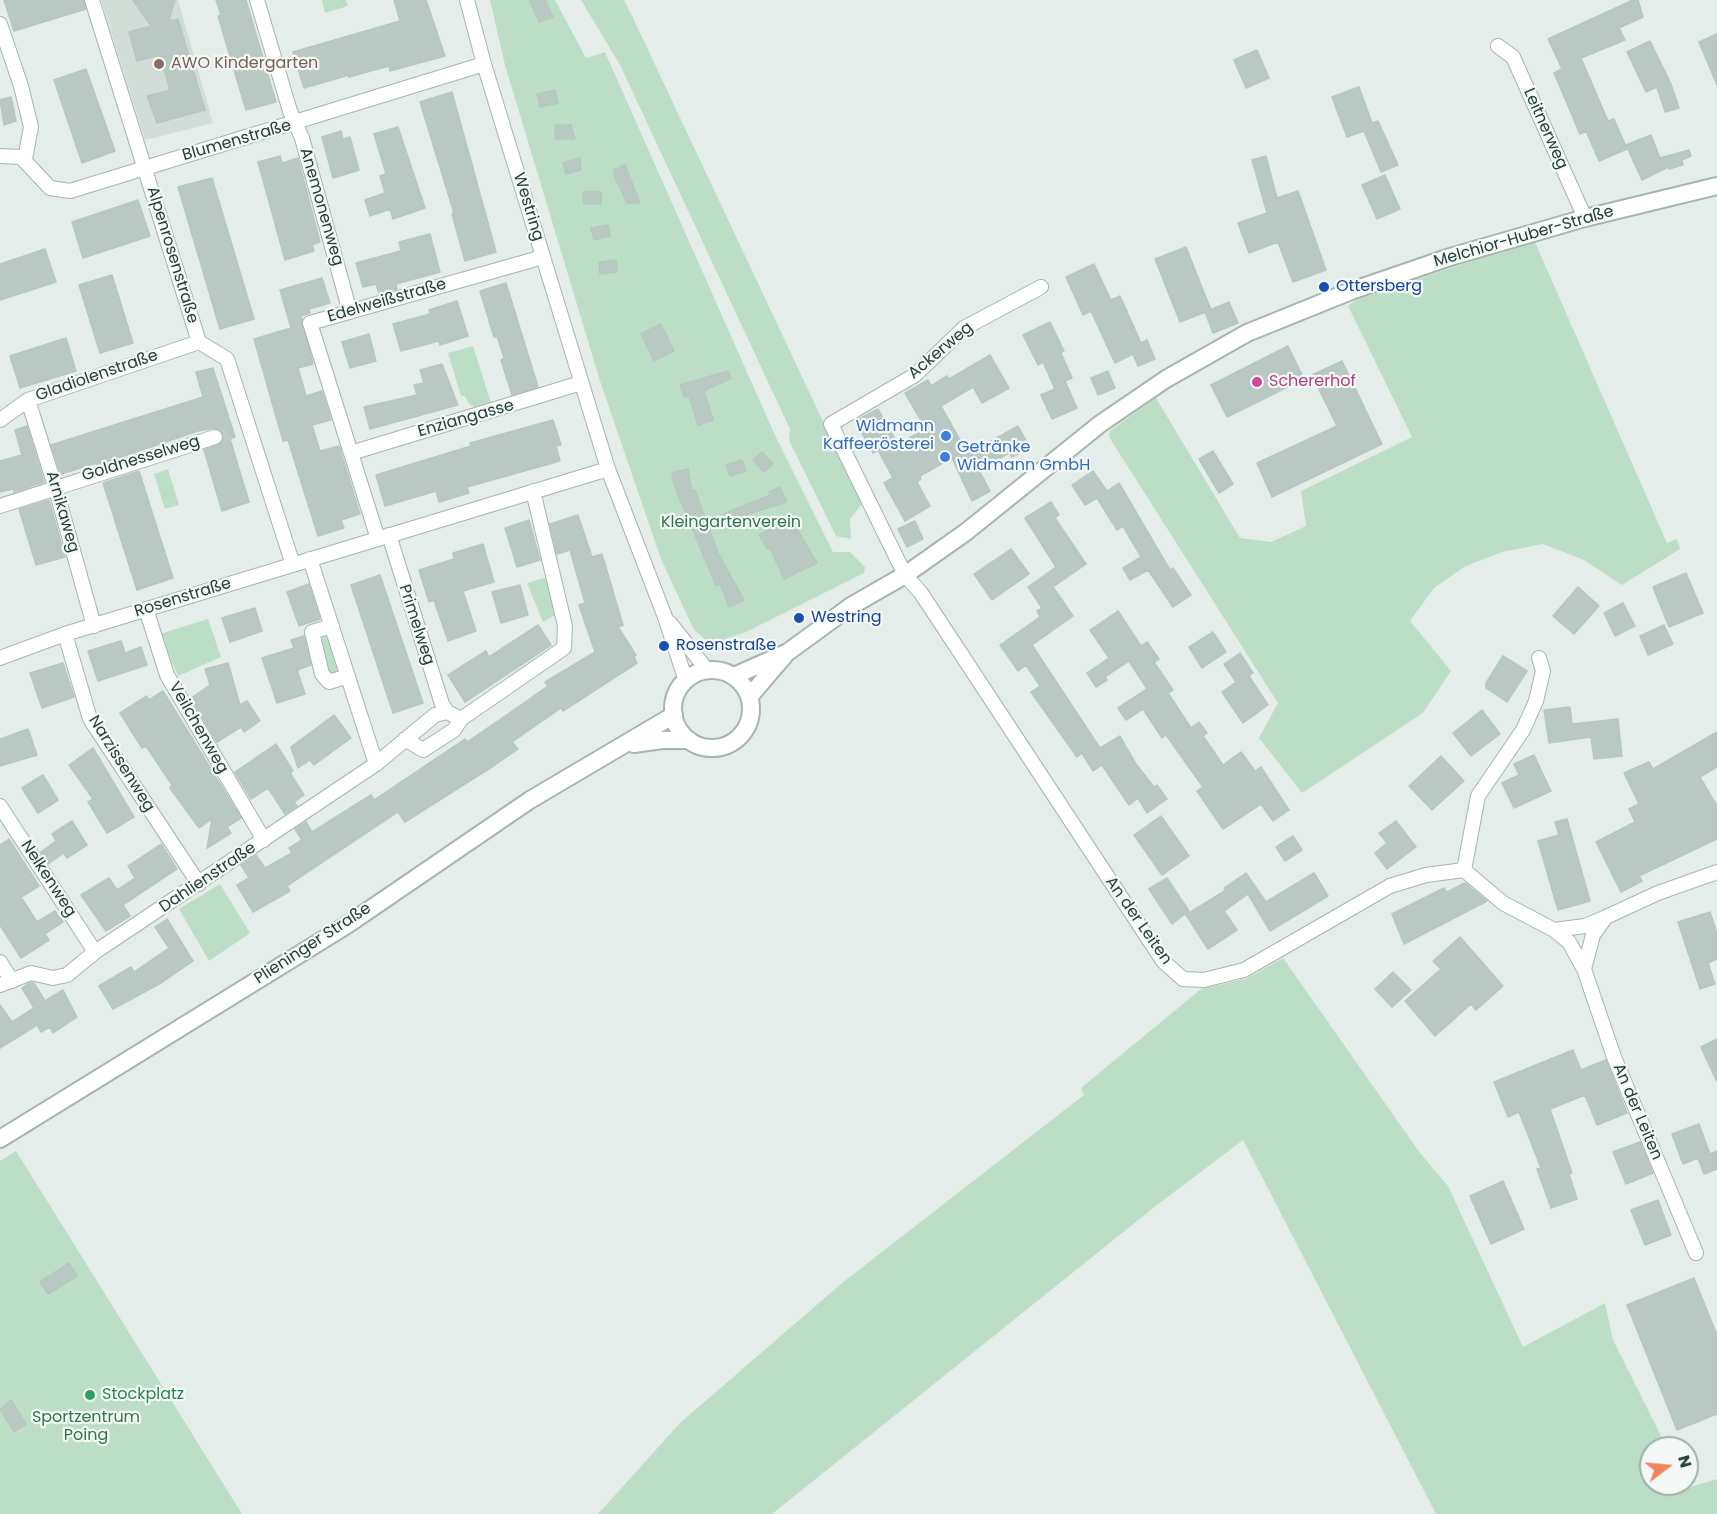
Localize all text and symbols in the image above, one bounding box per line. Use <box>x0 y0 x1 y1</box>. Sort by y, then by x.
place label: AWO Kindergarten <box>171 54 318 74</box>
marker: AWO Kindergarten <box>152 57 166 71</box>
street label: Leitnerweg <box>1519 86 1571 172</box>
street label: Blumenstraße <box>180 116 294 166</box>
street label: Anemonenweg <box>295 146 347 268</box>
street label: Westring <box>508 170 548 244</box>
street label: Alpenrosenstraße <box>142 184 202 326</box>
street label: Melchior-Huber-Straße <box>1432 202 1616 272</box>
street label: Edelweißstraße <box>325 275 449 327</box>
place label: Ottersberg <box>1336 277 1422 297</box>
marker: Ottersberg <box>1317 280 1331 294</box>
street label: Ackerweg <box>905 318 977 384</box>
street label: Gladiolenstraße <box>33 346 161 406</box>
place label: Schererhof <box>1269 372 1356 392</box>
marker: Schererhof <box>1250 375 1264 389</box>
street label: Enziangasse <box>416 396 516 442</box>
place label: Widmann Kaffeerösterei <box>823 417 934 455</box>
marker: Widmann Kaffeerösterei <box>939 429 953 443</box>
street label: Goldnesselweg <box>80 432 202 486</box>
place label: Getränke Widmann GmbH <box>957 438 1090 476</box>
marker: Getränke Widmann GmbH <box>938 450 952 464</box>
street label: Arnikaweg <box>41 469 83 555</box>
park label: Kleingartenverein <box>661 513 801 533</box>
street label: Rosenstraße <box>132 574 234 622</box>
street label: Primelweg <box>394 582 438 668</box>
place label: Westring <box>811 608 882 628</box>
marker: Westring <box>792 611 806 625</box>
place label: Rosenstraße <box>676 636 776 656</box>
marker: Rosenstraße <box>657 639 671 653</box>
street label: Veilchenweg <box>164 679 232 777</box>
street label: Narzissenweg <box>84 712 158 816</box>
street label: Nelkenweg <box>16 837 80 921</box>
street label: Dahlienstraße <box>156 839 260 917</box>
street label: An der Leiten <box>1101 873 1175 969</box>
street label: Plieninger Straße <box>251 899 375 989</box>
street label: An der Leiten <box>1608 1061 1666 1163</box>
place label: Stockplatz <box>102 1385 184 1405</box>
marker: Stockplatz <box>83 1388 97 1402</box>
park label: Sportzentrum Poing <box>32 1408 140 1446</box>
north arrow <box>1639 1436 1699 1496</box>
text: N <box>1672 1452 1698 1470</box>

